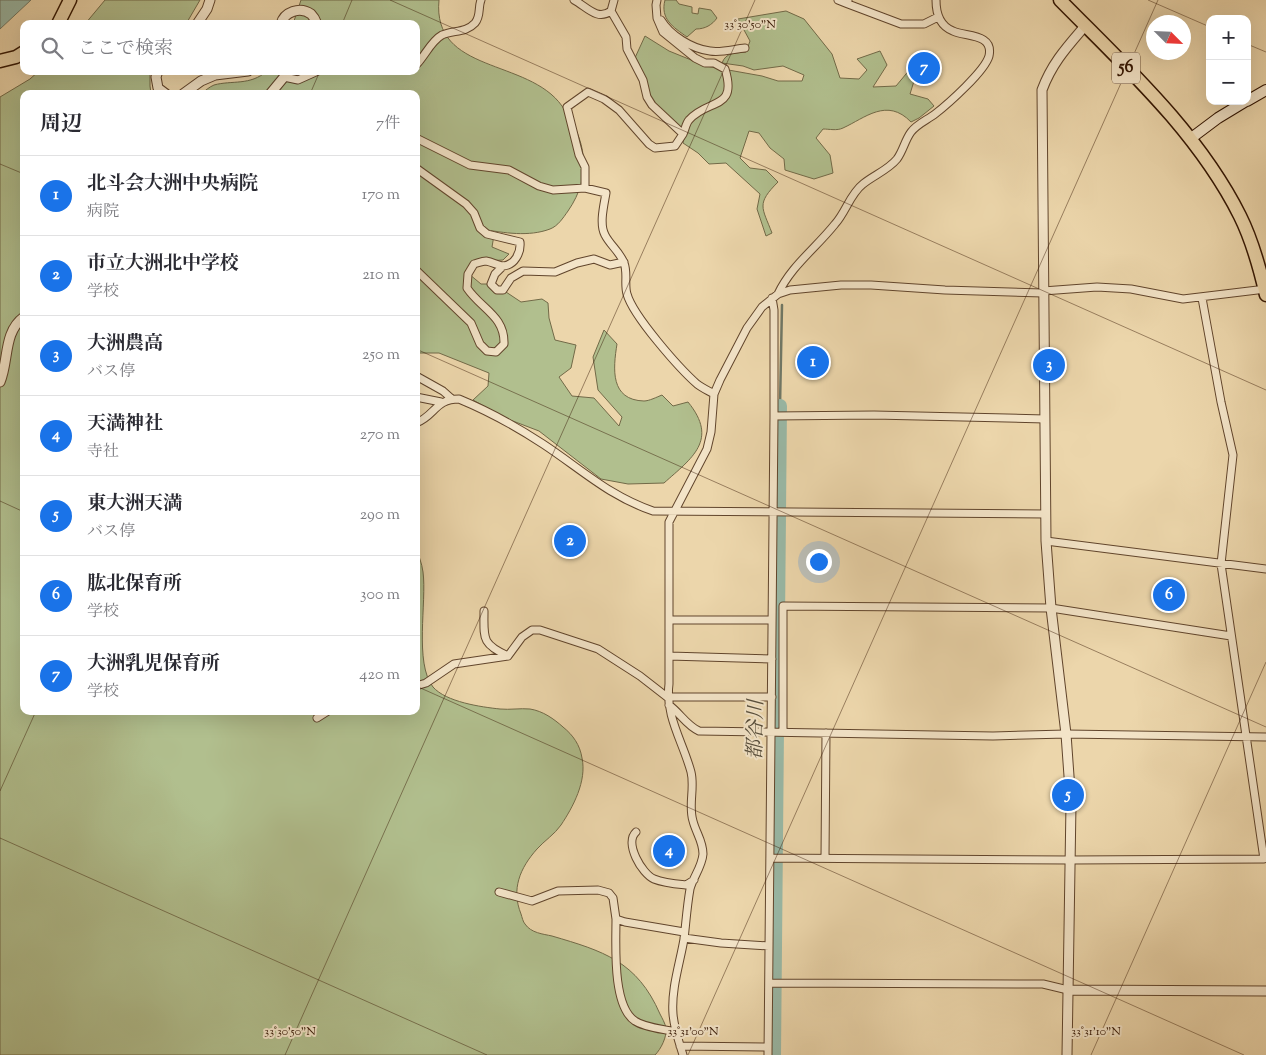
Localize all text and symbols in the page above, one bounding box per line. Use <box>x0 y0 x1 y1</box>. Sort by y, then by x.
north arrow <box>1146 15 1191 60</box>
map controls <box>1206 15 1251 105</box>
button: + <box>1206 15 1251 60</box>
text: 33°30'50"N <box>724 16 776 34</box>
search box <box>20 20 420 75</box>
icon: search <box>38 34 66 62</box>
text: ここで検索 <box>78 36 173 63</box>
pin: 7 <box>908 49 940 87</box>
road number: 56 <box>1112 52 1140 84</box>
button: − <box>1206 60 1251 105</box>
text: 周辺 <box>40 110 82 140</box>
text: 7件 <box>376 113 400 136</box>
text: 北斗会大洲中央病院 <box>87 171 258 198</box>
text: 1 <box>53 184 59 207</box>
text: 170 m <box>362 184 400 207</box>
text: 病院 <box>87 201 119 224</box>
text: 市立大洲北中学校 <box>87 251 239 278</box>
text: 2 <box>52 264 60 287</box>
text: 210 m <box>362 264 400 287</box>
text: 学校 <box>87 281 119 304</box>
text: 大洲農高 <box>87 331 163 358</box>
pin: 1 <box>797 343 829 381</box>
text: 3 <box>53 344 59 367</box>
text: 250 m <box>362 344 400 367</box>
pin: 3 <box>1033 346 1065 384</box>
text: バス停 <box>87 361 135 384</box>
text: 天満神社 <box>87 411 163 438</box>
text: 4 <box>52 424 60 447</box>
text: 270 m <box>360 424 400 447</box>
text: 寺社 <box>87 441 119 464</box>
text: 東大洲天満 <box>87 491 182 518</box>
text: 5 <box>53 504 59 527</box>
text: 290 m <box>360 504 400 527</box>
text: バス停 <box>87 521 135 544</box>
pin: 2 <box>554 522 586 560</box>
your location <box>806 549 832 575</box>
text: 肱北保育所 <box>87 571 182 598</box>
pin: 6 <box>1153 576 1185 614</box>
text: 6 <box>52 584 60 607</box>
text: 300 m <box>360 584 400 607</box>
text: 学校 <box>87 601 119 624</box>
text: 大洲乳児保育所 <box>87 651 220 678</box>
text: 7 <box>52 664 60 687</box>
text: 420 m <box>359 664 400 687</box>
text: 学校 <box>87 681 119 704</box>
water label: 都谷川 <box>742 698 772 760</box>
pin: 5 <box>1052 776 1084 814</box>
pin: 4 <box>653 832 685 870</box>
text: 33°30'50"N <box>264 1023 316 1041</box>
text: 33°31'00"N <box>667 1023 719 1041</box>
text: 33°31'10"N <box>1071 1023 1121 1041</box>

